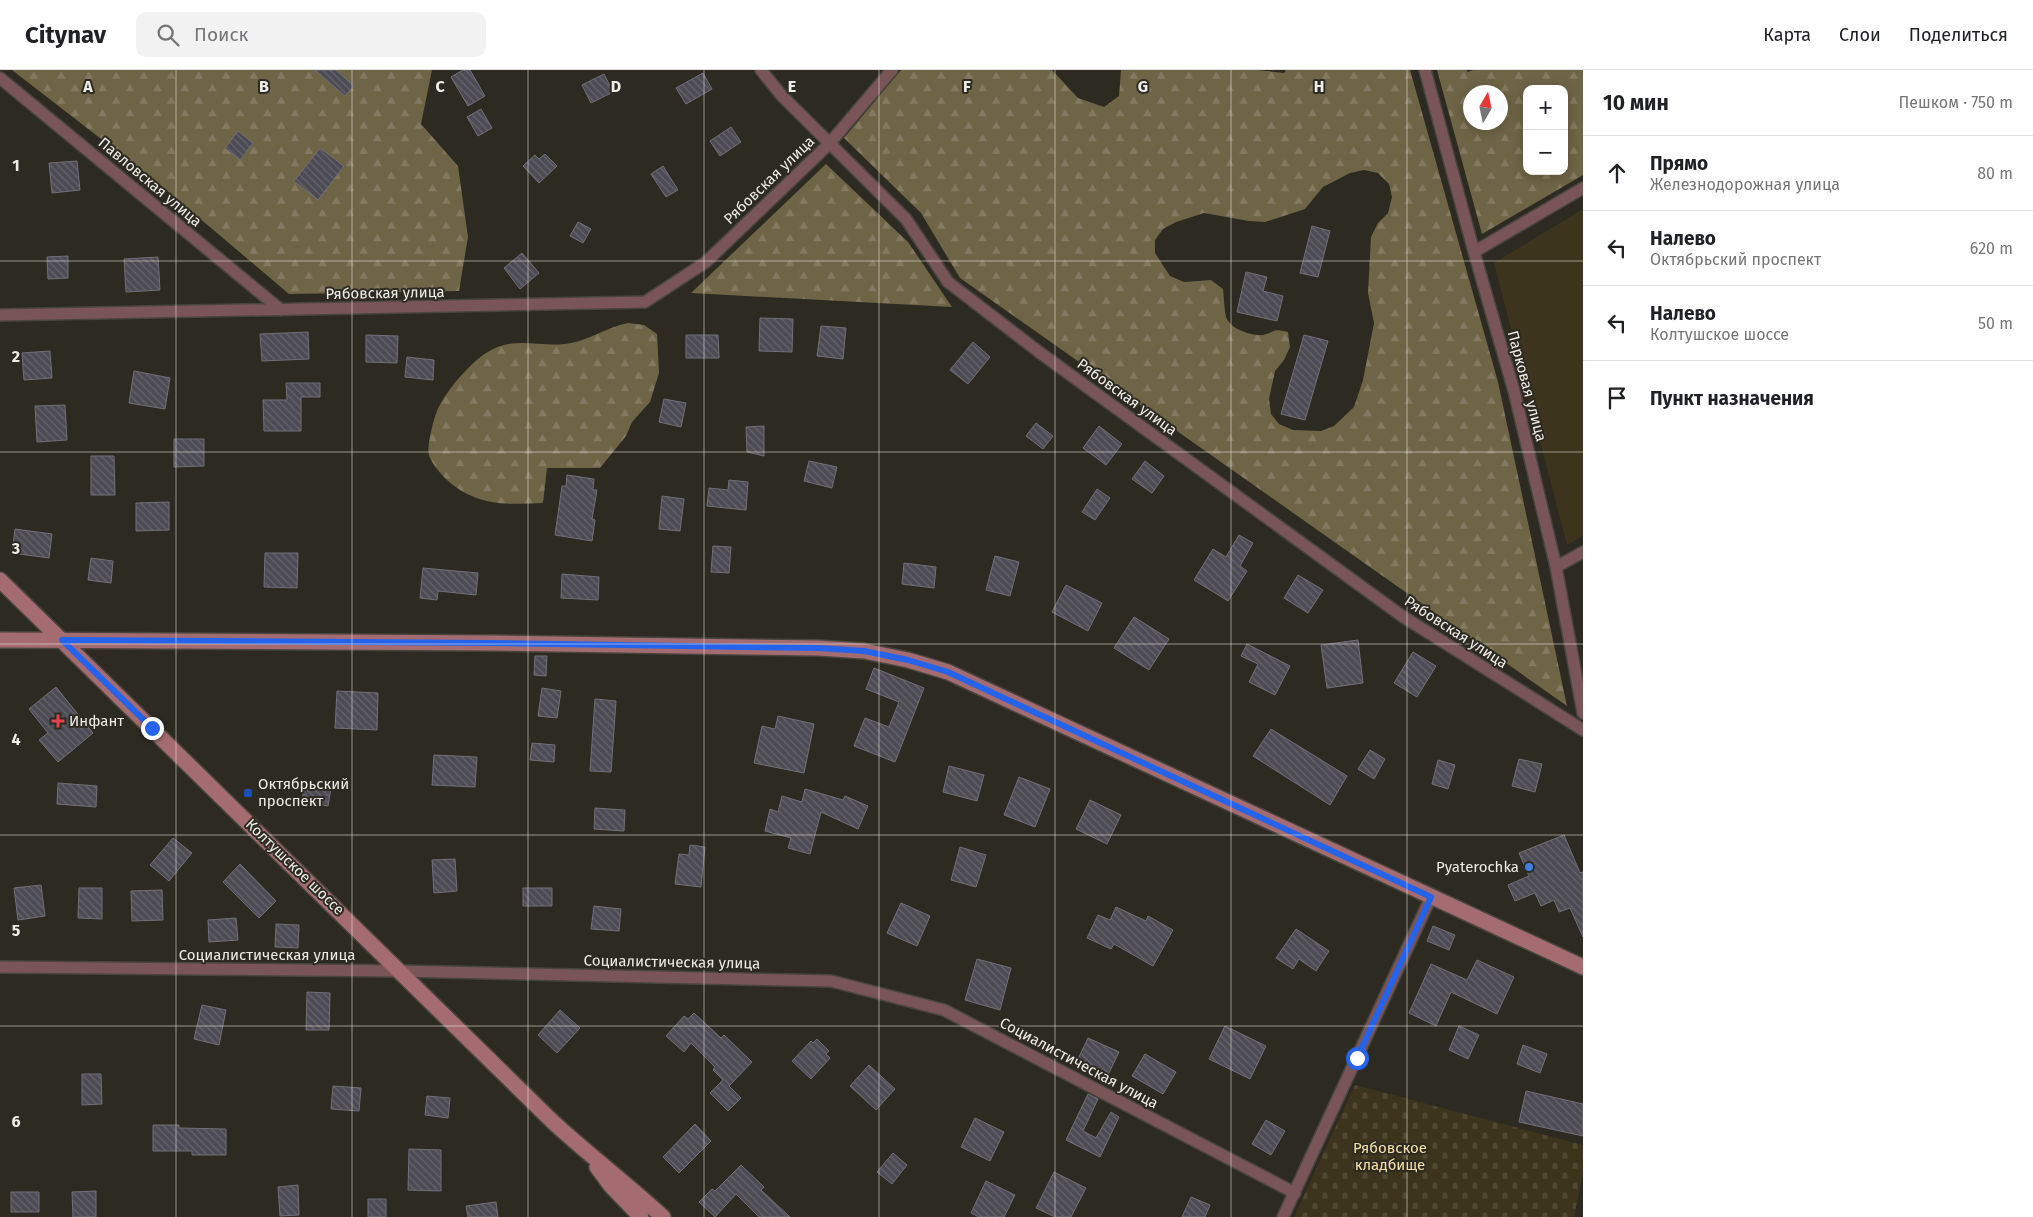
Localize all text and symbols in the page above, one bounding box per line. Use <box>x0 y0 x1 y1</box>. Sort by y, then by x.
search box <box>136 12 486 57</box>
text: Citynav <box>25 21 106 49</box>
icon: search <box>154 21 182 49</box>
text: Поиск <box>194 23 248 46</box>
text: Карта <box>1763 24 1811 46</box>
text: Слои <box>1839 24 1881 46</box>
text: Поделиться <box>1909 24 2008 46</box>
text: A <box>82 77 93 96</box>
text: B <box>259 77 269 96</box>
text: C <box>435 77 445 96</box>
text: D <box>611 77 621 96</box>
text: E <box>788 77 796 96</box>
text: F <box>963 77 971 96</box>
text: G <box>1138 77 1148 96</box>
text: H <box>1314 77 1324 96</box>
north arrow <box>1463 85 1508 130</box>
map controls <box>1523 85 1568 175</box>
button: + <box>1523 85 1568 130</box>
text: 10 мин <box>1603 90 1669 116</box>
text: Пешком · 750 m <box>1898 93 2013 112</box>
button: − <box>1523 130 1568 175</box>
street label: Рябовская улица <box>720 132 818 228</box>
street label: Павловская улица <box>95 134 205 230</box>
text: Прямо <box>1650 152 1708 175</box>
text: 1 <box>12 156 20 175</box>
icon: ahead <box>1603 159 1631 187</box>
text: 80 m <box>1977 164 2013 183</box>
text: Железнодорожная улица <box>1650 175 1840 194</box>
text: Налево <box>1650 227 1716 250</box>
icon: left <box>1603 234 1631 262</box>
text: 620 m <box>1970 239 2013 258</box>
text: Октябрьский проспект <box>1650 250 1821 269</box>
street label: Рябовская улица <box>325 283 445 303</box>
text: Налево <box>1650 302 1716 325</box>
icon: left <box>1603 309 1631 337</box>
text: 50 m <box>1978 314 2013 333</box>
text: Колтушское шоссе <box>1650 325 1789 344</box>
street label: Парковая улица <box>1504 329 1550 443</box>
text: 2 <box>12 347 20 366</box>
street label: Рябовская улица <box>1074 355 1180 439</box>
icon: arrive <box>1603 384 1631 412</box>
text: Пункт назначения <box>1650 387 1814 410</box>
text: 3 <box>11 539 20 558</box>
street label: Рябовская улица <box>1401 592 1511 672</box>
place label: Инфант <box>69 712 124 730</box>
marker: Инфант <box>51 714 65 728</box>
route end <box>141 717 164 740</box>
text: 4 <box>11 730 21 749</box>
place label: Октябрьский проспект <box>258 775 349 810</box>
marker: Октябрьский проспект <box>242 787 254 799</box>
street label: Колтушское шоссе <box>242 815 348 919</box>
place label: Pyaterochka <box>1436 858 1519 876</box>
marker: Pyaterochka <box>1523 861 1535 873</box>
text: 5 <box>12 921 21 940</box>
street label: Социалистическая улица <box>179 946 355 964</box>
street label: Социалистическая улица <box>583 951 761 973</box>
street label: Социалистическая улица <box>997 1014 1161 1112</box>
route start <box>1346 1047 1369 1070</box>
text: 6 <box>11 1112 21 1131</box>
park label: Рябовское кладбище <box>1353 1139 1427 1174</box>

